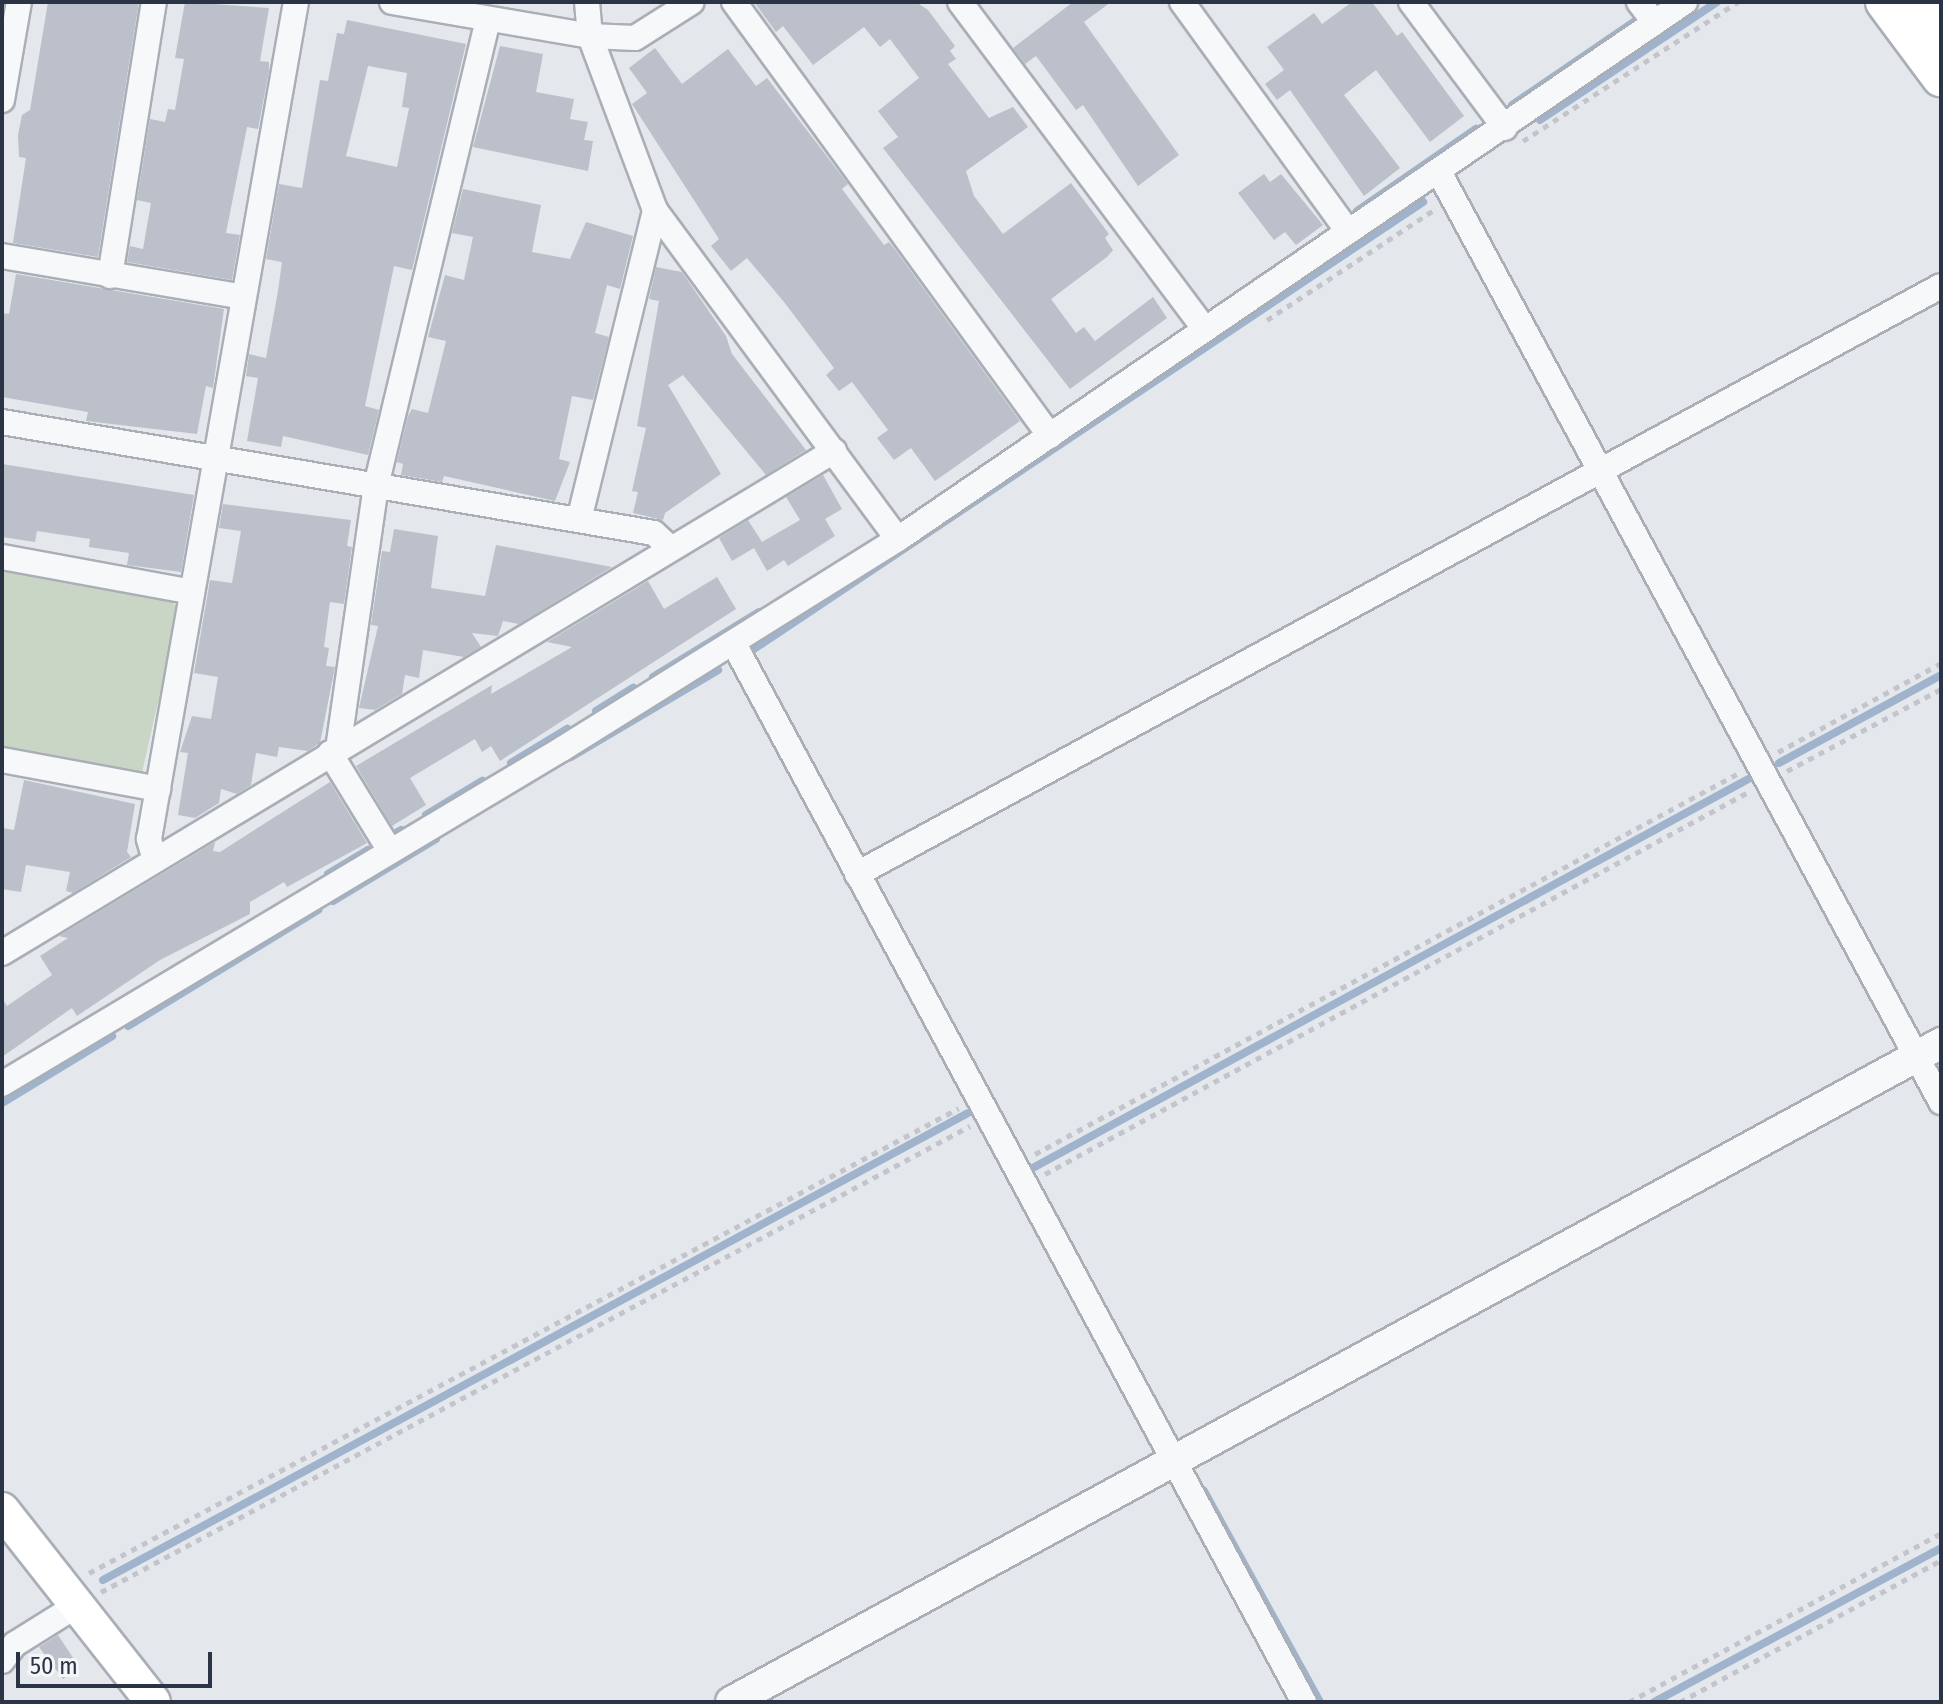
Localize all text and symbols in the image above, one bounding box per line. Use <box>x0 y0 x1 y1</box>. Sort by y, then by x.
scale bar <box>20 1636 216 1686</box>
text: 50 m <box>30 1652 78 1680</box>

